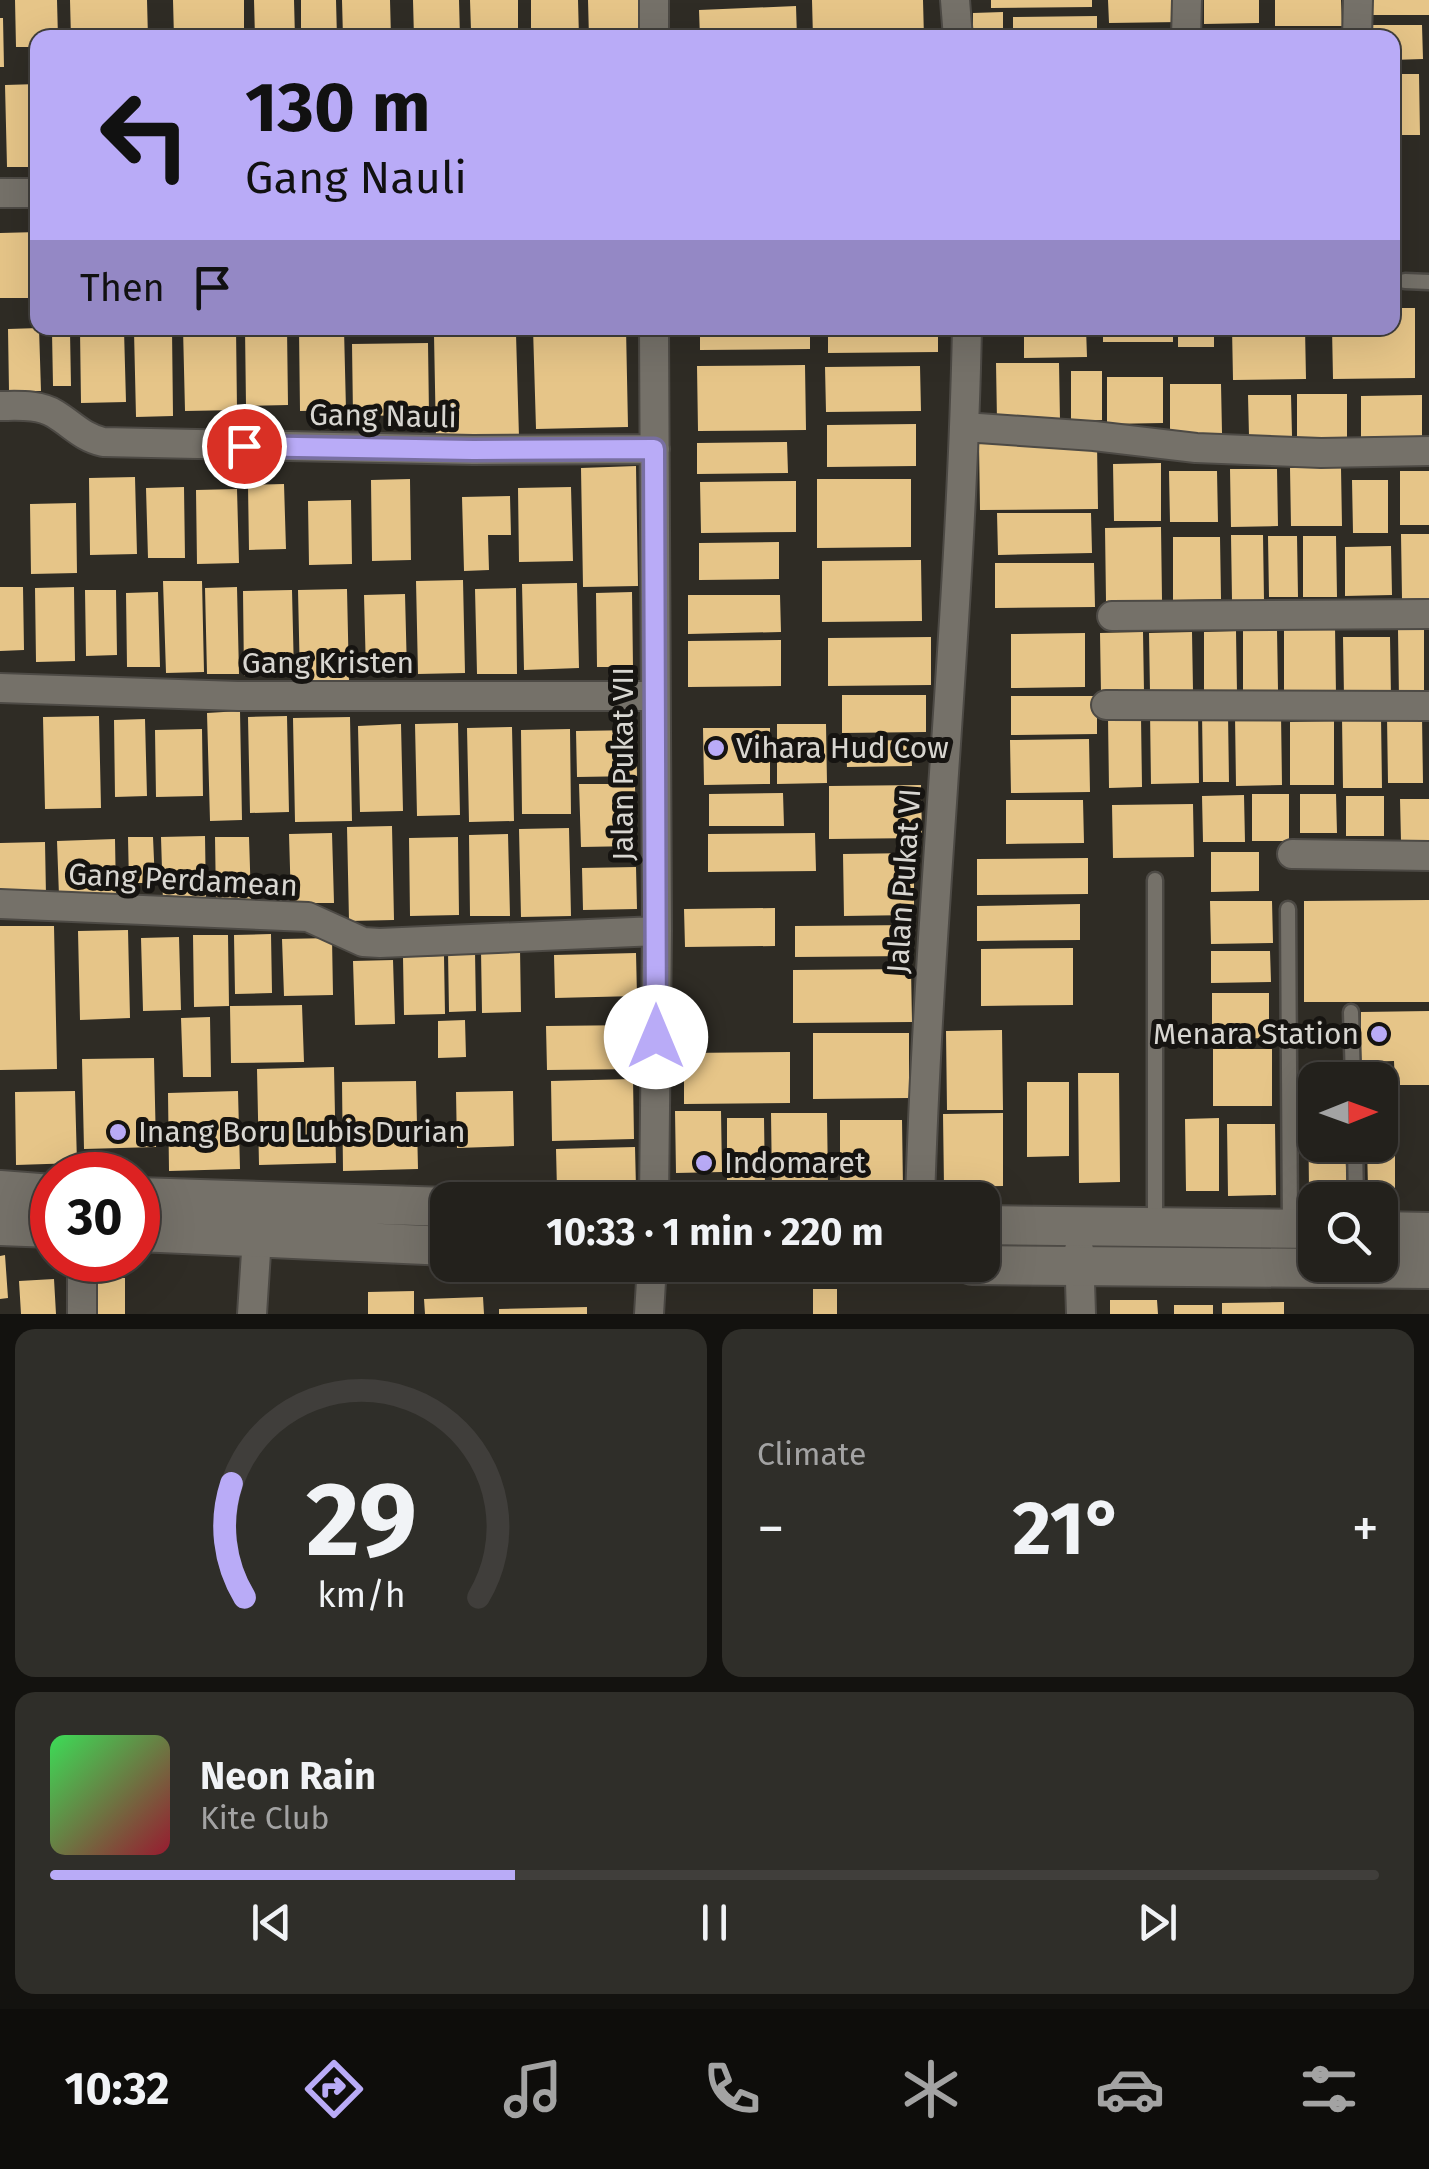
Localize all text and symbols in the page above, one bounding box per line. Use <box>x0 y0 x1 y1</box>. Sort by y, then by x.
text: 130 m <box>245 66 431 150</box>
icon: left <box>80 70 210 200</box>
text: Gang Nauli <box>245 151 467 205</box>
icon: arrive <box>185 260 240 315</box>
text: Then <box>80 265 165 311</box>
street label: Gang Nauli <box>309 397 457 435</box>
pin <box>202 404 287 489</box>
icon: arrive <box>217 419 272 474</box>
street label: Gang Kristen <box>242 645 414 681</box>
street label: Jalan Pukat VII <box>605 667 641 861</box>
place label: Vihara Hud Cow <box>736 730 949 766</box>
marker: Vihara Hud Cow <box>705 737 727 759</box>
street label: Jalan Pukat VI <box>880 787 928 975</box>
street label: Gang Perdamean <box>67 856 299 904</box>
position arrow <box>604 985 708 1089</box>
place label: Menara Station <box>1153 1016 1359 1052</box>
marker: Menara Station <box>1368 1023 1390 1045</box>
north arrow <box>1298 1062 1398 1162</box>
map controls <box>1298 1062 1398 1282</box>
place label: Inang Boru Lubis Durian <box>138 1114 466 1150</box>
marker: Inang Boru Lubis Durian <box>107 1121 129 1143</box>
place label: Indomaret <box>724 1145 866 1181</box>
speed limit sign: 30 <box>30 1152 160 1282</box>
marker: Indomaret <box>693 1152 715 1174</box>
button: search <box>1298 1182 1398 1282</box>
text: 10:33 · 1 min · 220 m <box>546 1209 884 1255</box>
text: Climate <box>757 1435 866 1473</box>
text: 29 <box>306 1458 416 1583</box>
text: 21° <box>1013 1484 1124 1574</box>
text: − <box>757 1496 785 1562</box>
text: + <box>1352 1496 1379 1562</box>
text: km/h <box>317 1574 405 1616</box>
text: Neon Rain <box>200 1753 376 1799</box>
text: Kite Club <box>200 1799 329 1837</box>
icon: previous <box>244 1895 299 1950</box>
icon: pause <box>687 1895 742 1950</box>
icon: next <box>1130 1895 1185 1950</box>
icon: directions <box>299 2054 369 2124</box>
icon: music <box>498 2054 568 2124</box>
icon: phone <box>697 2054 767 2124</box>
icon: climate <box>896 2054 966 2124</box>
icon: car <box>1095 2054 1165 2124</box>
icon: filters <box>1294 2054 1364 2124</box>
text: 10:32 <box>65 2062 170 2116</box>

